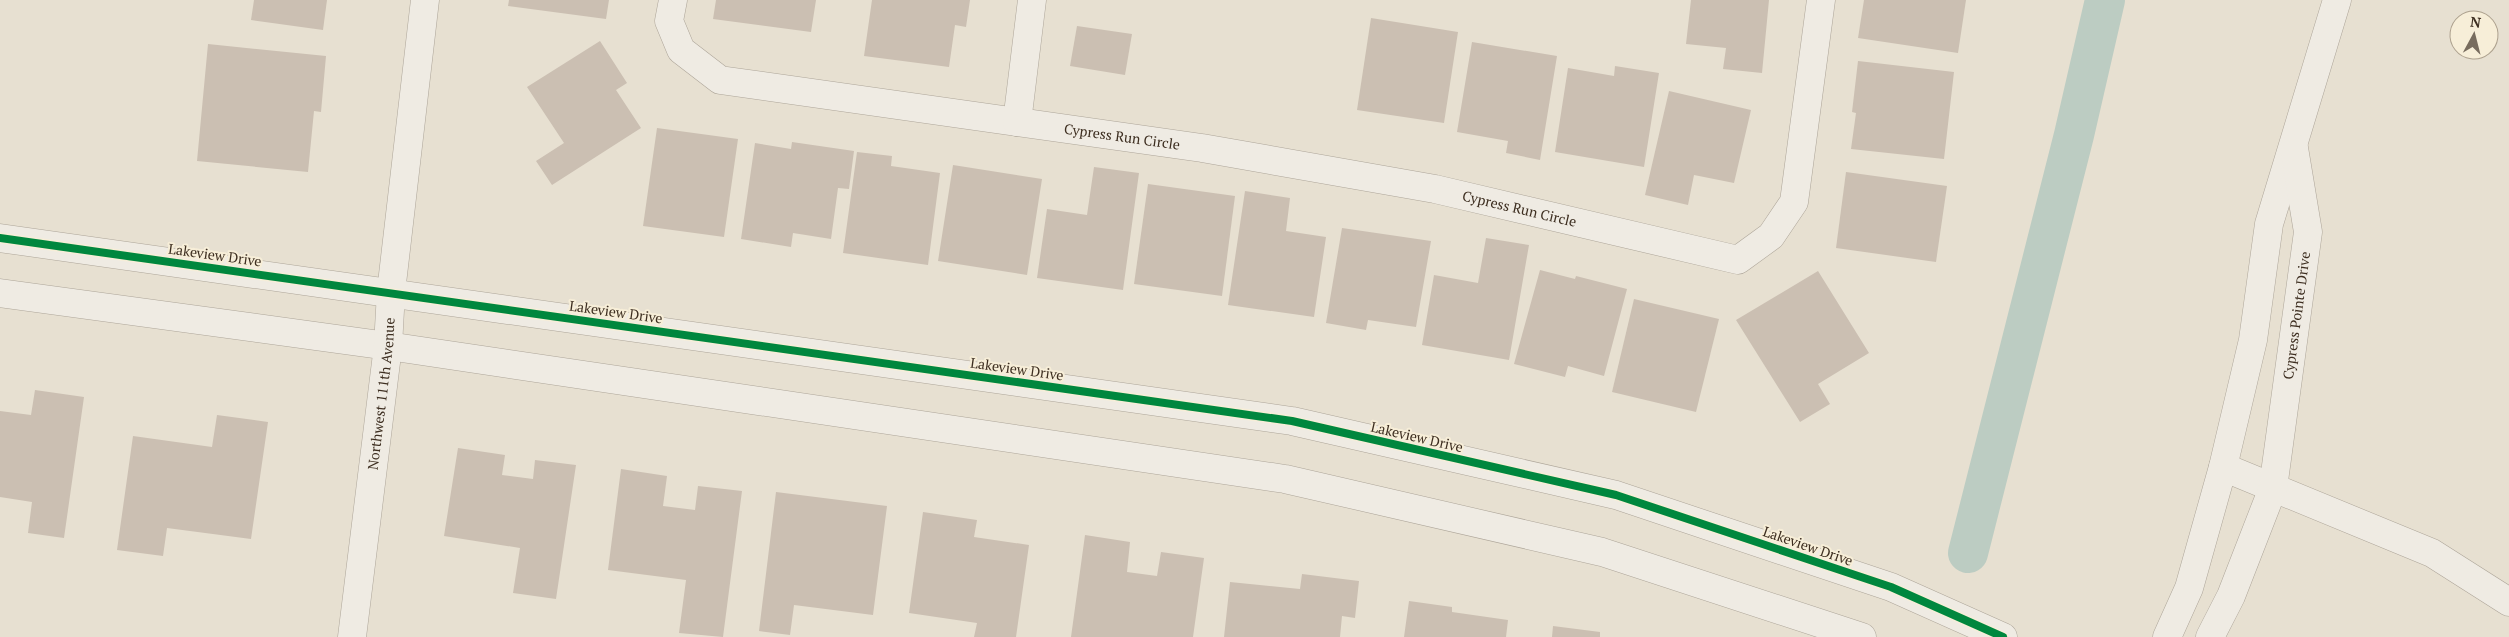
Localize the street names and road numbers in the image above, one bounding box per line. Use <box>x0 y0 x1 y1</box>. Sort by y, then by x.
street label: Cypress Run Circle <box>1063 119 1181 154</box>
street label: Cypress Run Circle <box>1461 186 1579 231</box>
street label: Lakeview Drive <box>167 239 263 270</box>
street label: Cypress Pointe Drive <box>2278 250 2314 381</box>
street label: Lakeview Drive <box>568 296 664 327</box>
street label: Northwest 111th Avenue <box>363 317 399 471</box>
street label: Lakeview Drive <box>969 353 1065 384</box>
street label: Lakeview Drive <box>1369 417 1465 456</box>
street label: Lakeview Drive <box>1761 521 1856 570</box>

